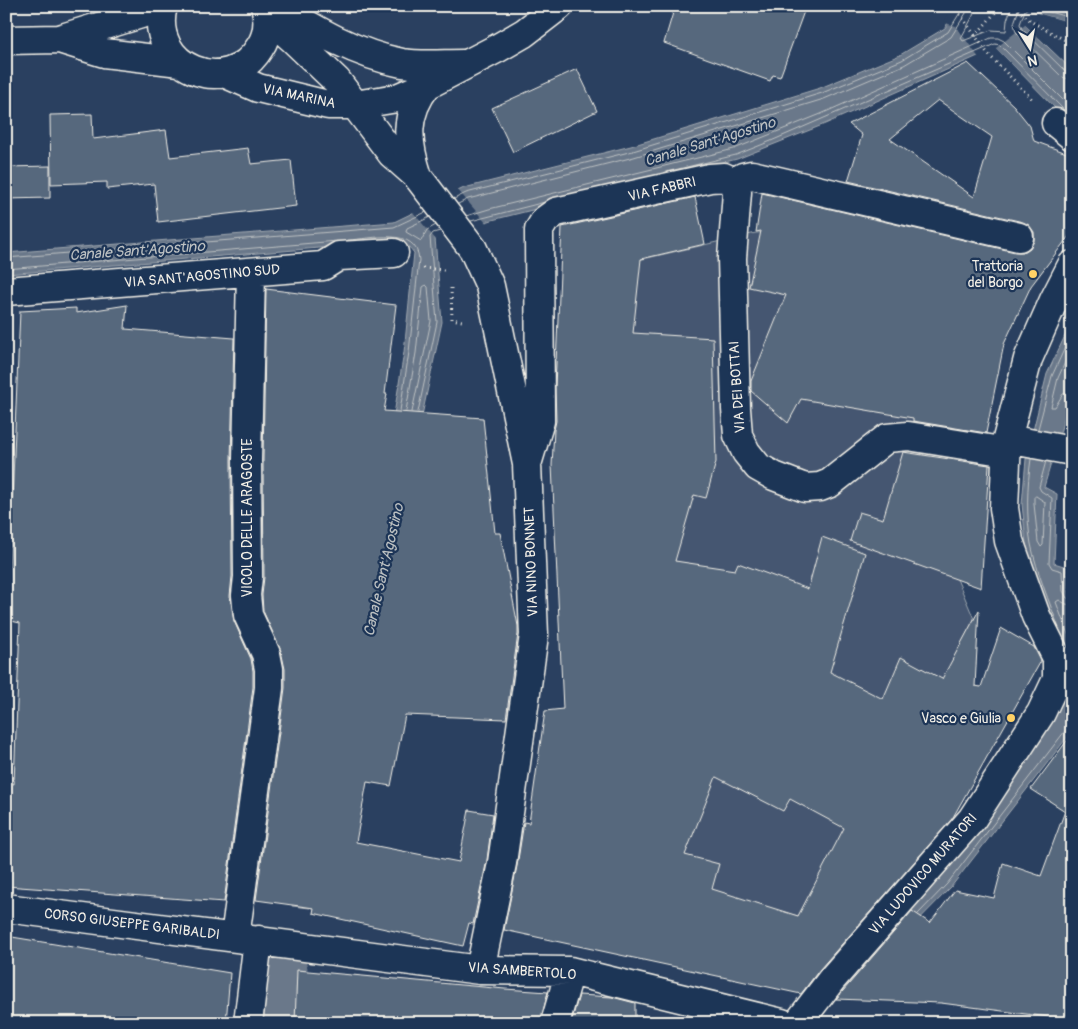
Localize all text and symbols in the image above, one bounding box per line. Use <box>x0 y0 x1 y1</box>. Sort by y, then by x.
north arrow <box>1006 22 1056 72</box>
text: N <box>1026 51 1039 70</box>
street label: VIA MARINA <box>261 80 337 112</box>
water label: Canale Sant'Agostino <box>642 113 778 171</box>
street label: VIA FABBRI <box>626 173 698 205</box>
water label: Canale Sant'Agostino <box>69 237 206 265</box>
place label: Trattoria del Borgo <box>968 258 1023 291</box>
street label: VIA SANT'AGOSTINO SUD <box>123 261 281 291</box>
marker: Trattoria del Borgo <box>1027 268 1039 280</box>
street label: VIA DEI BOTTAI <box>725 340 749 434</box>
street label: VICOLO DELLE ARAGOSTE <box>239 439 256 597</box>
water label: Canale Sant'Agostino <box>359 501 409 638</box>
street label: VIA NINO BONNET <box>521 506 541 617</box>
place label: Vasco e Giulia <box>921 710 1001 727</box>
marker: Vasco e Giulia <box>1005 712 1017 724</box>
street label: VIA LUDOVICO MURATORI <box>865 810 981 938</box>
street label: CORSO GIUSEPPE GARIBALDI <box>43 905 221 943</box>
street label: VIA SAMBERTOLO <box>467 959 577 983</box>

